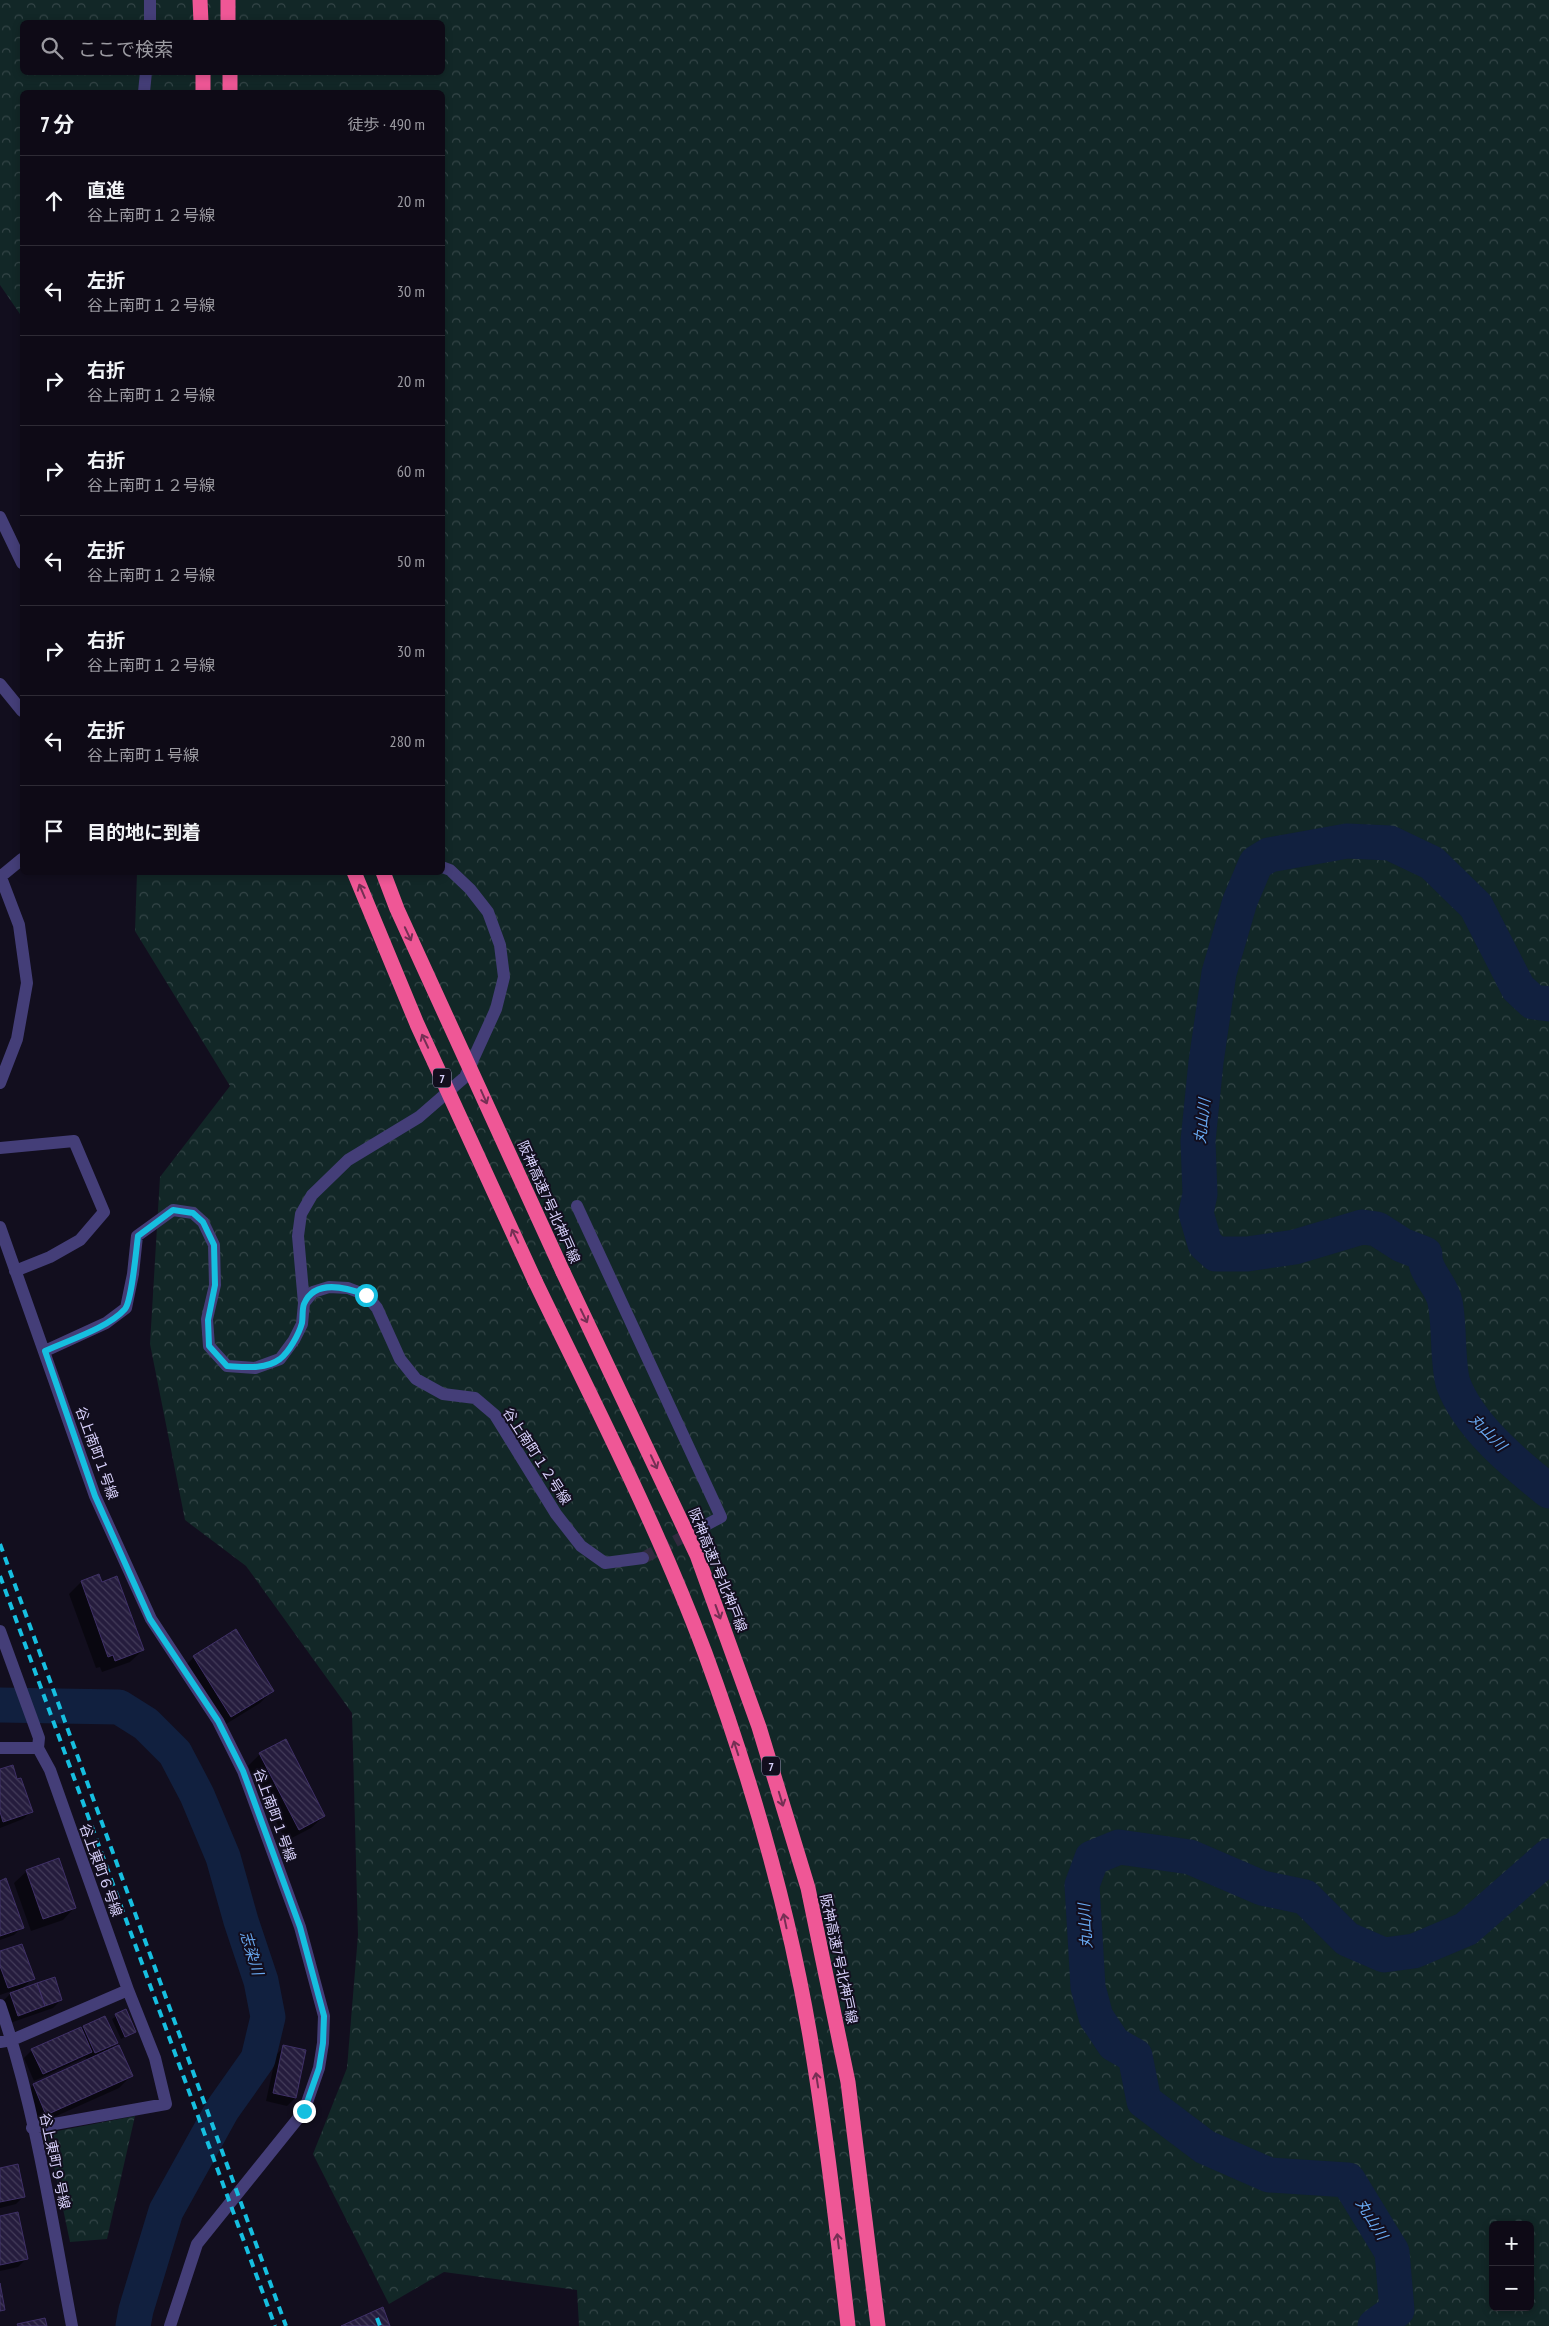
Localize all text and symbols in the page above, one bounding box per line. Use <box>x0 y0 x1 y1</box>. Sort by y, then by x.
search box <box>20 20 445 75</box>
icon: search <box>38 34 66 62</box>
text: ここで検索 <box>78 37 173 61</box>
text: 7 分 <box>40 111 74 138</box>
text: 徒歩 · 490 m <box>347 114 425 134</box>
text: 直進 <box>87 178 125 202</box>
icon: ahead <box>40 187 68 215</box>
text: 20 m <box>397 191 425 211</box>
text: 谷上南町１２号線 <box>87 205 215 225</box>
text: 左折 <box>87 268 125 292</box>
icon: left <box>40 277 68 305</box>
text: 30 m <box>397 281 425 301</box>
text: 谷上南町１２号線 <box>87 295 215 315</box>
text: 右折 <box>87 358 125 382</box>
icon: right <box>40 367 68 395</box>
text: 20 m <box>397 371 425 391</box>
text: 谷上南町１２号線 <box>87 385 215 405</box>
text: 右折 <box>87 448 125 472</box>
icon: right <box>40 457 68 485</box>
text: 60 m <box>397 461 425 481</box>
text: 谷上南町１２号線 <box>87 475 215 495</box>
text: 左折 <box>87 538 125 562</box>
icon: left <box>40 547 68 575</box>
text: 50 m <box>397 551 425 571</box>
text: 谷上南町１２号線 <box>87 565 215 585</box>
text: 右折 <box>87 628 125 652</box>
icon: right <box>40 637 68 665</box>
text: 30 m <box>397 641 425 661</box>
text: 谷上南町１２号線 <box>87 655 215 675</box>
text: 左折 <box>87 718 125 742</box>
icon: left <box>40 727 68 755</box>
text: 280 m <box>390 731 425 751</box>
text: 谷上南町１号線 <box>87 745 199 765</box>
icon: arrive <box>40 817 68 845</box>
text: 目的地に到着 <box>87 820 201 844</box>
one-way arrow <box>356 884 366 899</box>
one-way arrow <box>404 926 414 941</box>
one-way arrow <box>420 1034 429 1049</box>
road number: 7 <box>433 1068 451 1088</box>
one-way arrow <box>479 1089 489 1104</box>
water label: 丸山川 <box>1190 1096 1214 1144</box>
street label: 阪神高速7号北神戸線 <box>514 1138 584 1266</box>
one-way arrow <box>510 1229 519 1244</box>
route start <box>355 1284 378 1307</box>
one-way arrow <box>580 1308 589 1323</box>
street label: 谷上南町１号線 <box>72 1404 122 1502</box>
street label: 谷上南町１２号線 <box>499 1404 575 1508</box>
water label: 丸山川 <box>1465 1409 1512 1456</box>
one-way arrow <box>649 1455 659 1470</box>
street label: 阪神高速7号北神戸線 <box>685 1505 751 1635</box>
one-way arrow <box>714 1604 723 1619</box>
one-way arrow <box>731 1740 740 1756</box>
road number: 7 <box>762 1756 780 1775</box>
street label: 谷上南町１号線 <box>250 1766 300 1864</box>
one-way arrow <box>777 1790 787 1806</box>
street label: 谷上東町６号線 <box>76 1821 126 1919</box>
street label: 阪神高速7号北神戸線 <box>816 1892 862 2026</box>
water label: 丸山川 <box>1074 1901 1096 1949</box>
one-way arrow <box>780 1913 790 1929</box>
water label: 志染川 <box>236 1929 268 1979</box>
one-way arrow <box>811 2072 821 2088</box>
route end <box>293 2100 316 2123</box>
street label: 谷上東町９号線 <box>36 2111 74 2211</box>
water label: 丸山川 <box>1352 2195 1393 2245</box>
map controls <box>1489 2221 1534 2311</box>
button: + <box>1489 2221 1534 2266</box>
one-way arrow <box>833 2234 843 2250</box>
button: − <box>1489 2266 1534 2311</box>

